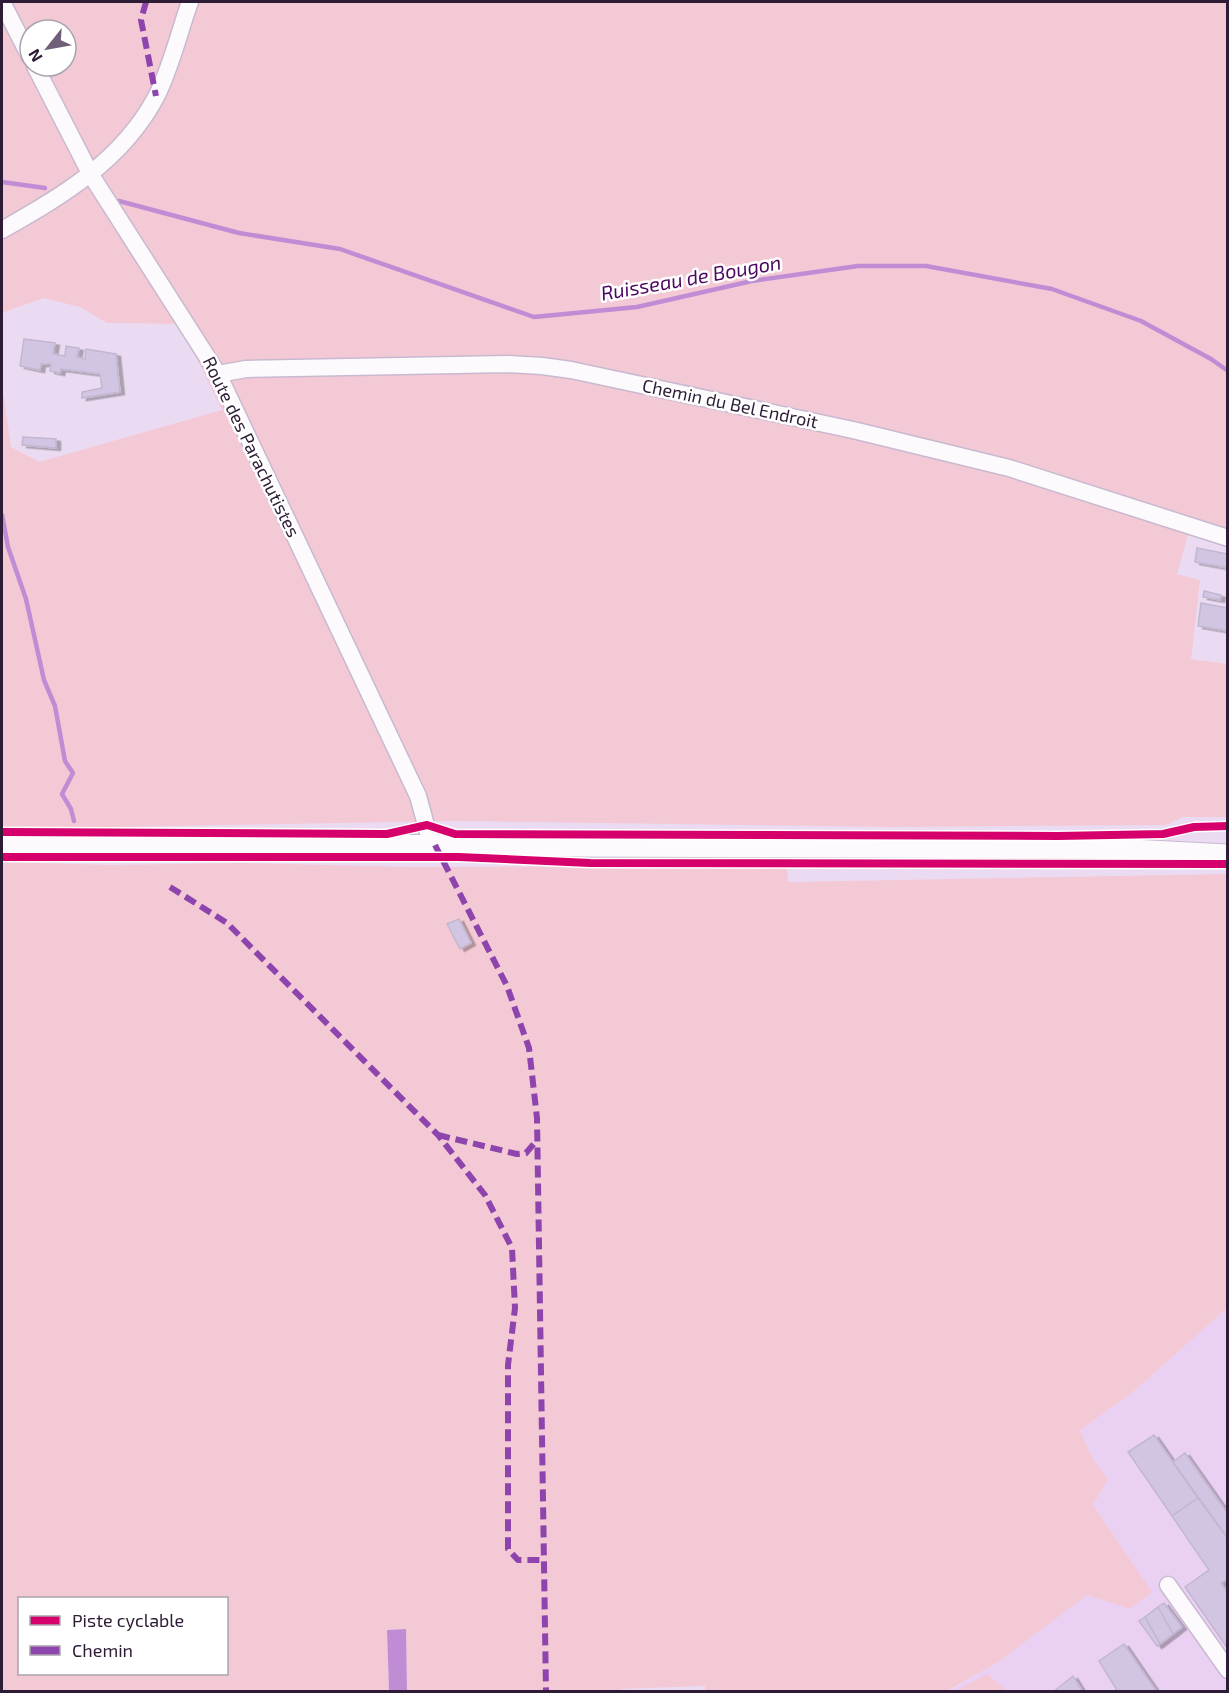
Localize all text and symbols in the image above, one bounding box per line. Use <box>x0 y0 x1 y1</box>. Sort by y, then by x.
north arrow <box>18 18 78 78</box>
text: N <box>24 46 46 66</box>
water label: Ruisseau de Bougon <box>599 249 783 305</box>
street label: Route des Parachutistes <box>199 353 305 541</box>
street label: Chemin du Bel Endroit <box>640 374 820 432</box>
legend <box>18 1597 228 1675</box>
text: Piste cyclable <box>72 1609 184 1631</box>
text: Chemin <box>72 1639 133 1661</box>

